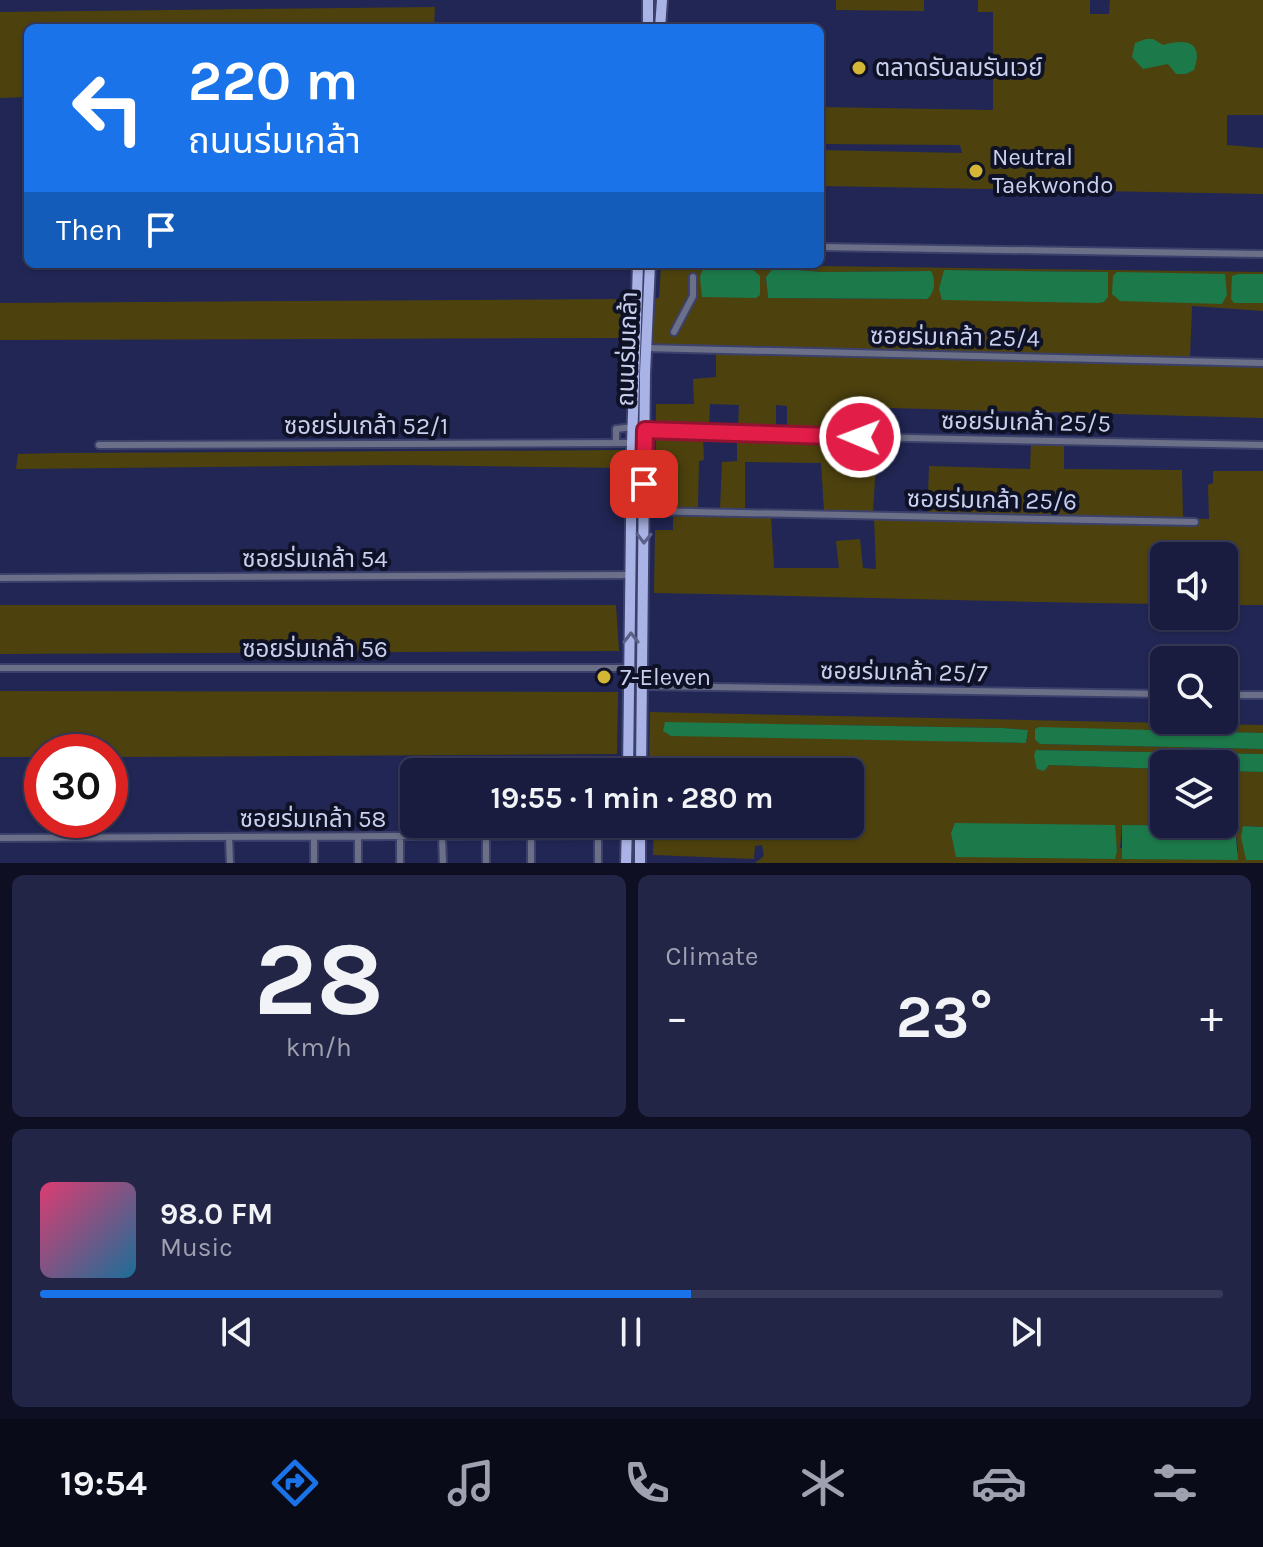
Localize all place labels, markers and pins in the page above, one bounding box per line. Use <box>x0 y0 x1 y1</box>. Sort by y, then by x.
place label: ตลาดรับลมรันเวย์ <box>875 54 1043 82</box>
marker: ตลาดรับลมรันเวย์ <box>850 59 868 77</box>
place label: Neutral Taekwondo <box>992 143 1113 199</box>
marker: Neutral Taekwondo <box>967 162 985 180</box>
pin <box>610 450 678 518</box>
place label: 7-Eleven <box>620 663 711 691</box>
marker: 7-Eleven <box>595 668 613 686</box>

